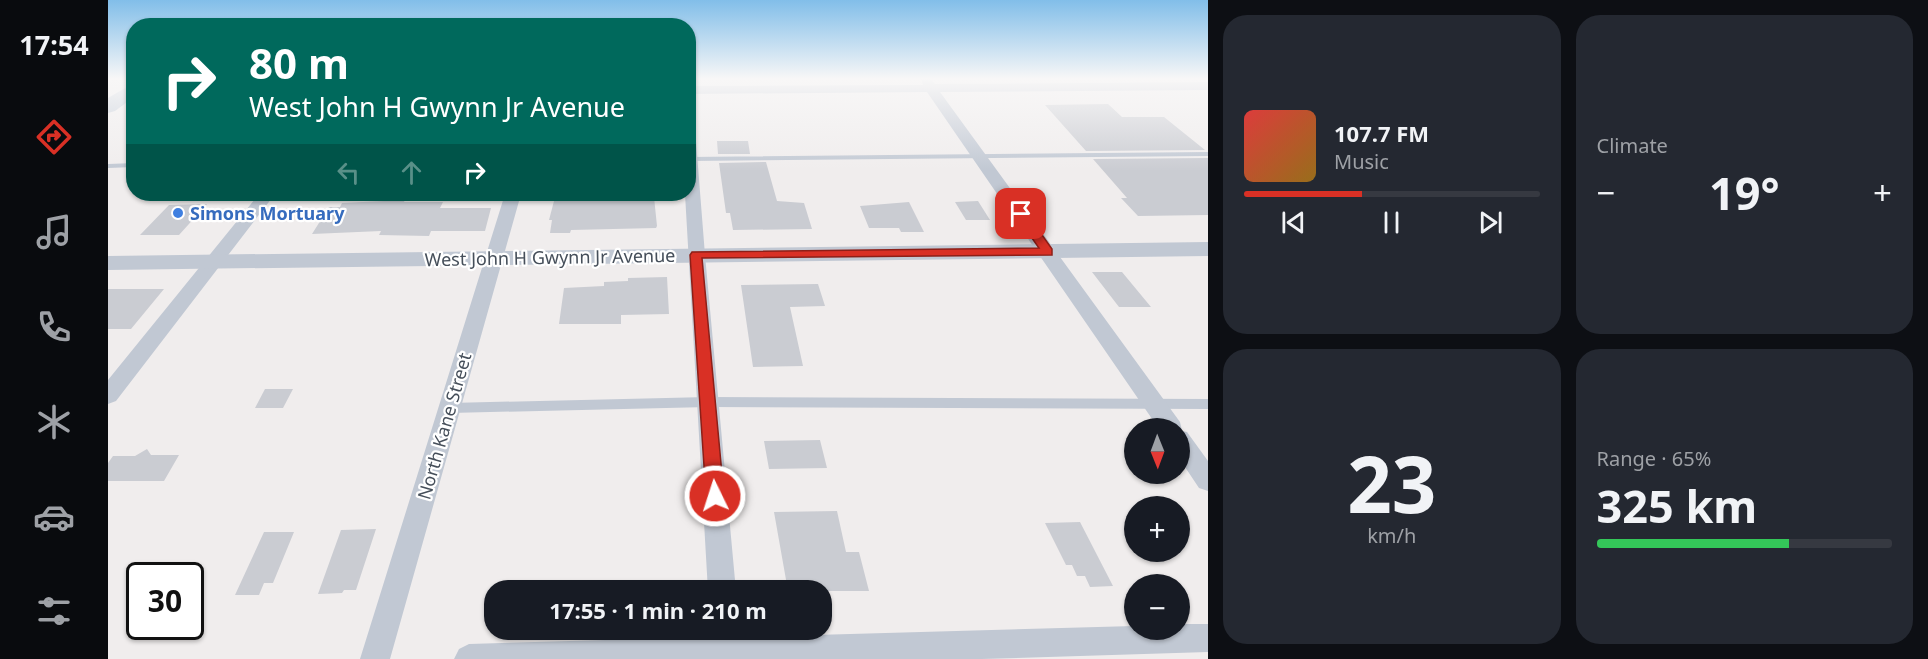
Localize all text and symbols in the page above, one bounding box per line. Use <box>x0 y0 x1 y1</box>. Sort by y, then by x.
text: 17:54 <box>19 26 89 63</box>
text: 80 m <box>249 34 349 91</box>
icon: right <box>150 42 228 120</box>
text: West John H Gwynn Jr Avenue <box>249 88 625 125</box>
icon: directions <box>33 116 75 158</box>
text: 107.7 FM <box>1334 118 1429 148</box>
text: Climate <box>1597 132 1668 159</box>
text: Music <box>1334 148 1389 175</box>
icon: left <box>332 156 365 189</box>
icon: ahead <box>395 156 428 189</box>
icon: right <box>458 156 491 189</box>
text: 19° <box>1709 162 1780 223</box>
text: − <box>1597 170 1615 215</box>
text: + <box>1873 170 1892 215</box>
pin <box>995 188 1046 239</box>
icon: arrive <box>1004 197 1037 230</box>
place label: Simons Mortuary <box>190 201 345 225</box>
marker: Simons Mortuary <box>171 206 185 220</box>
icon: previous <box>1277 206 1310 239</box>
icon: pause <box>1375 206 1408 239</box>
icon: next <box>1474 206 1507 239</box>
icon: music <box>33 211 75 253</box>
street label: West John H Gwynn Jr Avenue <box>424 243 676 271</box>
icon: phone <box>33 306 75 348</box>
street label: North Kane Street <box>412 349 477 502</box>
icon: climate <box>33 401 75 443</box>
north arrow <box>1124 418 1190 484</box>
map controls <box>1124 418 1190 640</box>
text: 23 <box>1347 430 1436 536</box>
text: Range · 65% <box>1597 445 1711 472</box>
position arrow <box>683 464 747 528</box>
text: 325 km <box>1597 475 1757 536</box>
icon: car <box>33 496 75 538</box>
button: + <box>1124 496 1190 562</box>
text: km/h <box>1367 522 1416 549</box>
speed limit sign: 30 <box>126 562 204 640</box>
button: − <box>1124 574 1190 640</box>
icon: filters <box>33 590 75 632</box>
text: 17:55 · 1 min · 210 m <box>549 595 767 625</box>

